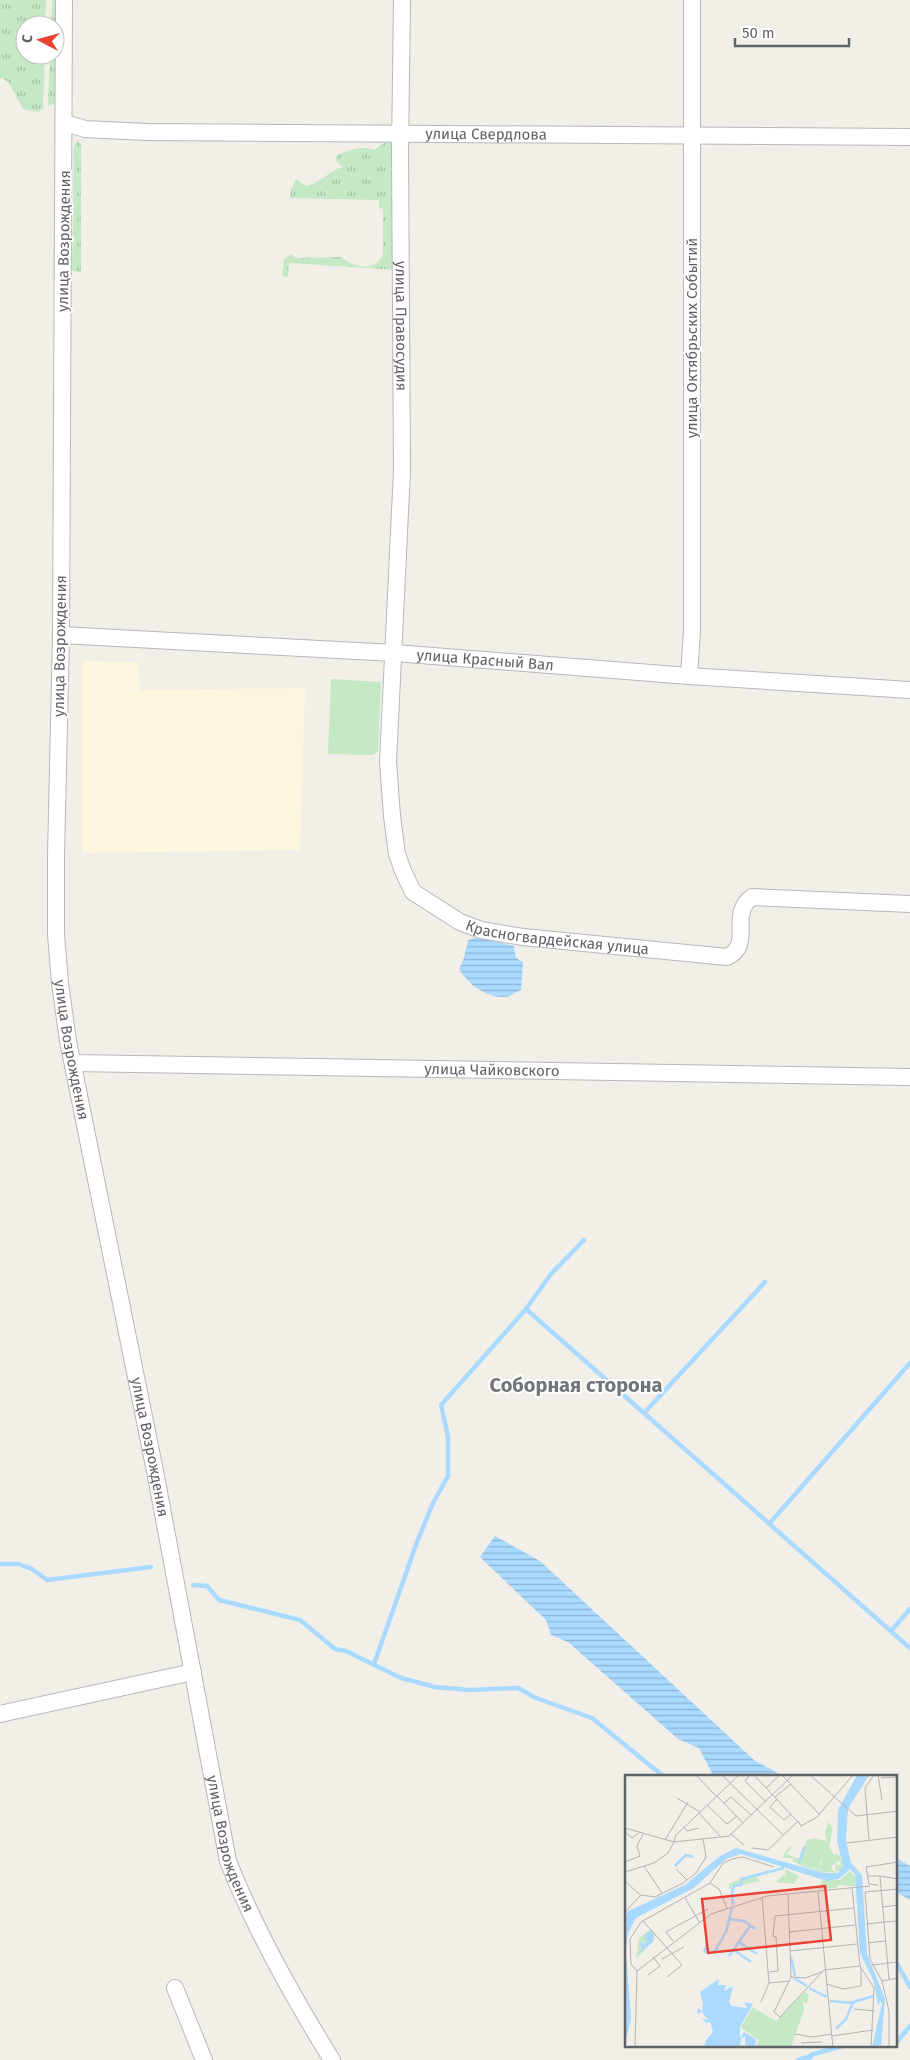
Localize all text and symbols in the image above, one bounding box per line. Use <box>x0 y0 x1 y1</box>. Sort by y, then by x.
north arrow <box>15 15 65 65</box>
scale bar <box>735 15 849 47</box>
text: 50 m <box>742 24 775 42</box>
text: С <box>19 34 36 44</box>
street label: улица Свердлова <box>425 125 547 144</box>
street label: улица Возрождения <box>54 170 74 312</box>
street label: улица Октябрьских Событий <box>683 238 701 438</box>
street label: улица Правосудия <box>392 261 411 391</box>
street label: улица Возрождения <box>50 575 70 717</box>
street label: улица Красный Вал <box>416 646 555 674</box>
street label: Красногвардейская улица <box>463 916 650 958</box>
street label: улица Возрождения <box>51 979 93 1121</box>
street label: улица Чайковского <box>424 1060 560 1080</box>
district label: Соборная сторона <box>490 1373 662 1397</box>
street label: улица Возрождения <box>127 1376 172 1518</box>
street label: улица Возрождения <box>203 1774 258 1915</box>
inset map <box>625 1775 898 2048</box>

